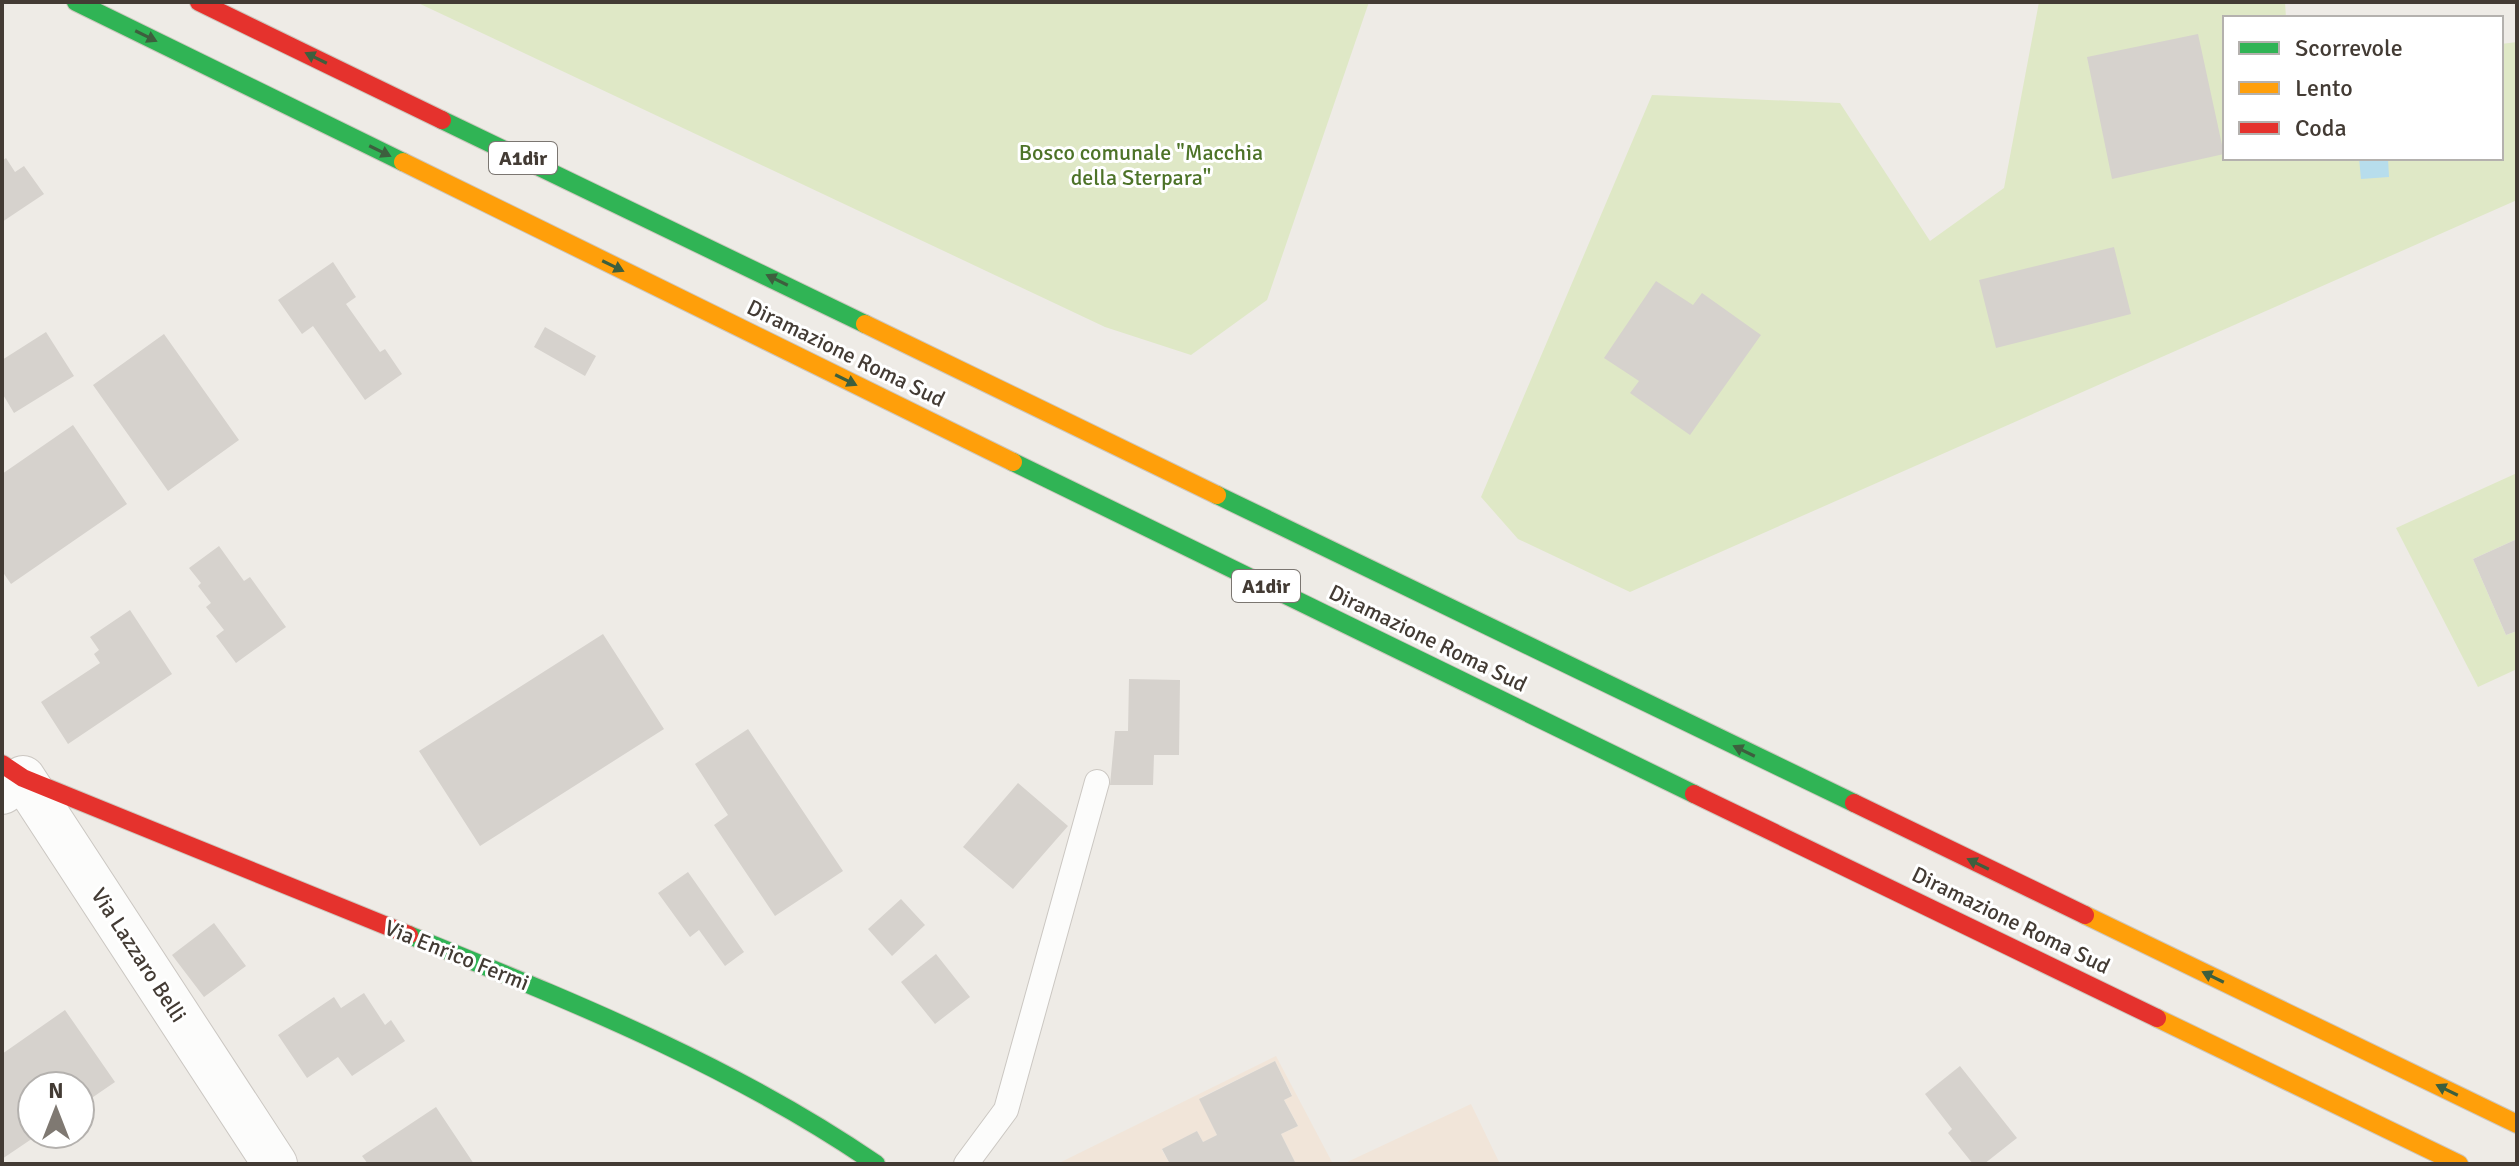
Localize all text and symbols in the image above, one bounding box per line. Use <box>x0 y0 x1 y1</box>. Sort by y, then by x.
legend <box>2223 16 2503 160</box>
one-way arrow <box>135 30 158 43</box>
text: Scorrevole <box>2295 33 2403 63</box>
one-way arrow <box>304 51 328 65</box>
text: Lento <box>2295 73 2353 103</box>
text: Coda <box>2295 113 2347 143</box>
park label: Bosco comunale "Macchia della Sterpara" <box>1019 139 1263 191</box>
road number: A1dir <box>489 142 557 174</box>
one-way arrow <box>368 144 391 158</box>
one-way arrow <box>601 259 624 272</box>
one-way arrow <box>766 273 789 287</box>
street label: Diramazione Roma Sud <box>743 293 949 413</box>
one-way arrow <box>835 373 858 387</box>
road number: A1dir <box>1232 570 1300 602</box>
street label: Diramazione Roma Sud <box>1325 578 1531 698</box>
one-way arrow <box>1733 744 1756 758</box>
one-way arrow <box>1967 857 1990 871</box>
street label: Diramazione Roma Sud <box>1908 860 2114 980</box>
street label: Via Lazzaro Belli <box>86 883 192 1027</box>
street label: Via Enrico Fermi <box>381 914 533 996</box>
one-way arrow <box>2201 970 2224 984</box>
north arrow <box>16 1070 96 1150</box>
text: N <box>48 1077 64 1104</box>
one-way arrow <box>2435 1083 2458 1097</box>

